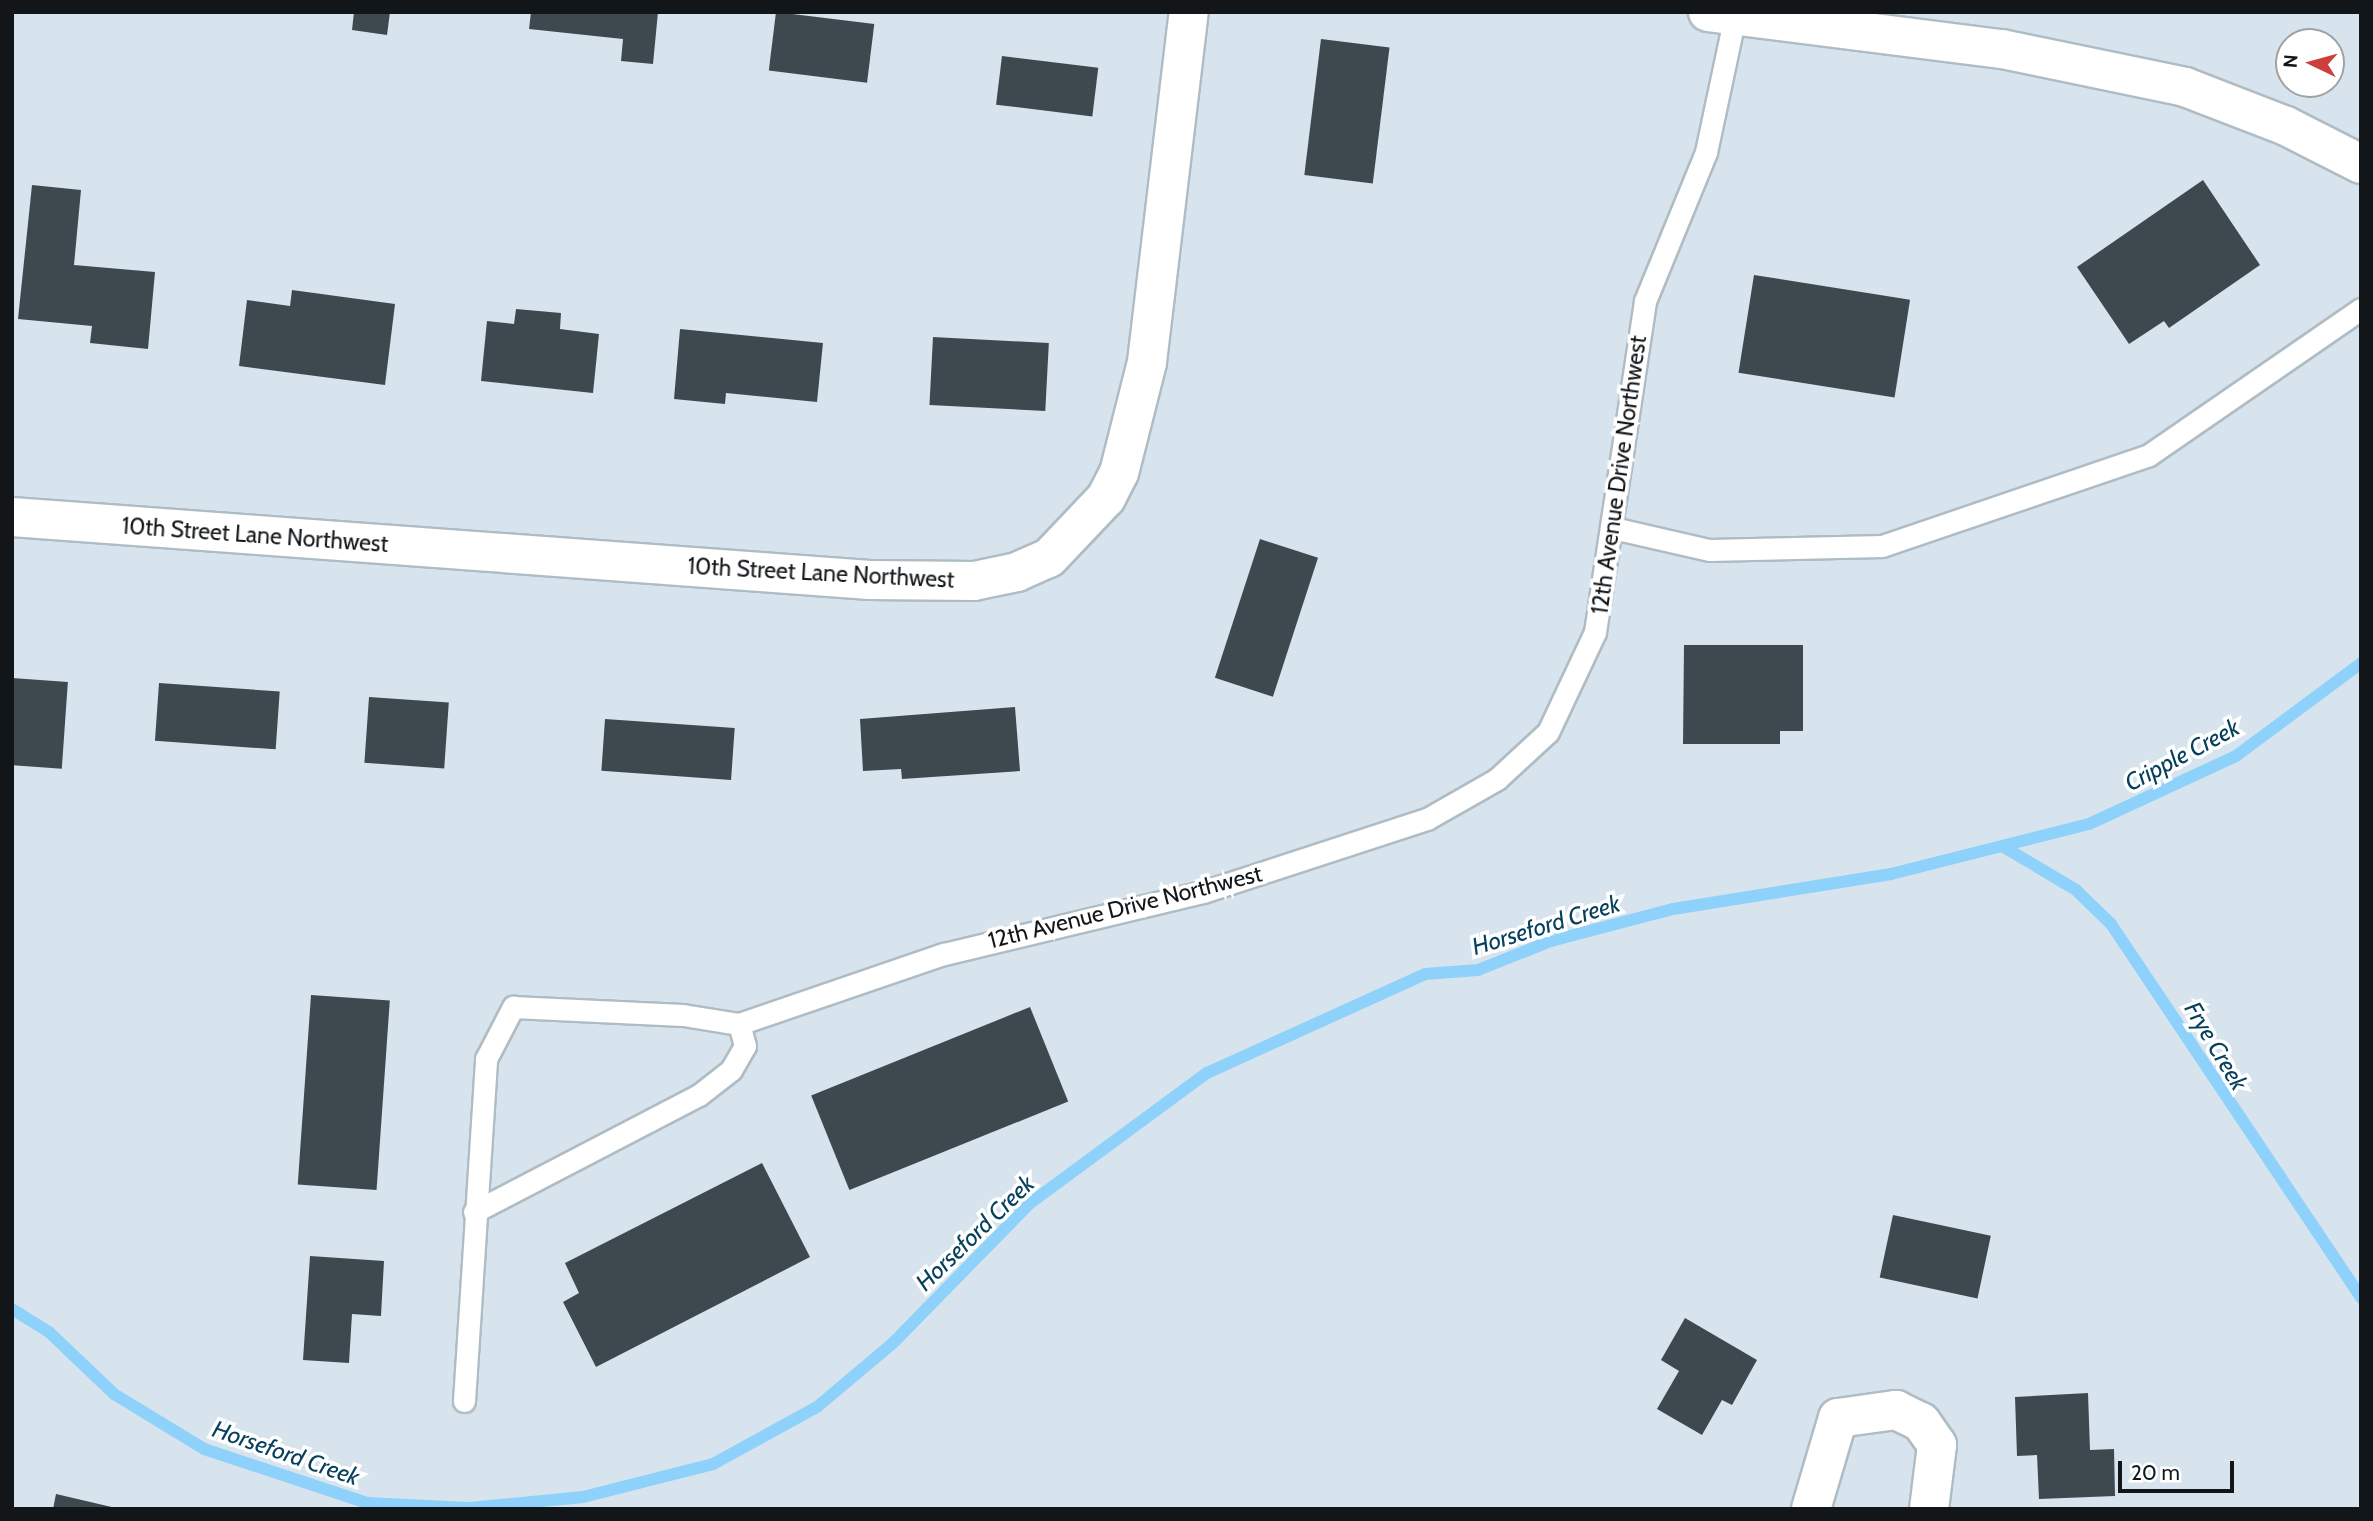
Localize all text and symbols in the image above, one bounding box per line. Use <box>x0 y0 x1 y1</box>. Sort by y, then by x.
north arrow <box>2275 28 2345 98</box>
text: N <box>2279 54 2303 69</box>
street label: 12th Avenue Drive Northwest <box>1586 334 1652 616</box>
street label: 10th Street Lane Northwest <box>121 512 389 558</box>
street label: 10th Street Lane Northwest <box>687 552 955 594</box>
water label: Cripple Creek <box>2120 713 2244 797</box>
street label: 12th Avenue Drive Northwest <box>985 860 1265 954</box>
water label: Horseford Creek <box>1469 889 1623 961</box>
water label: Frye Creek <box>2178 996 2254 1096</box>
water label: Horseford Creek <box>910 1169 1040 1297</box>
water label: Horseford Creek <box>209 1414 363 1492</box>
scale bar <box>2121 1448 2236 1492</box>
text: 20 m <box>2131 1460 2180 1485</box>

